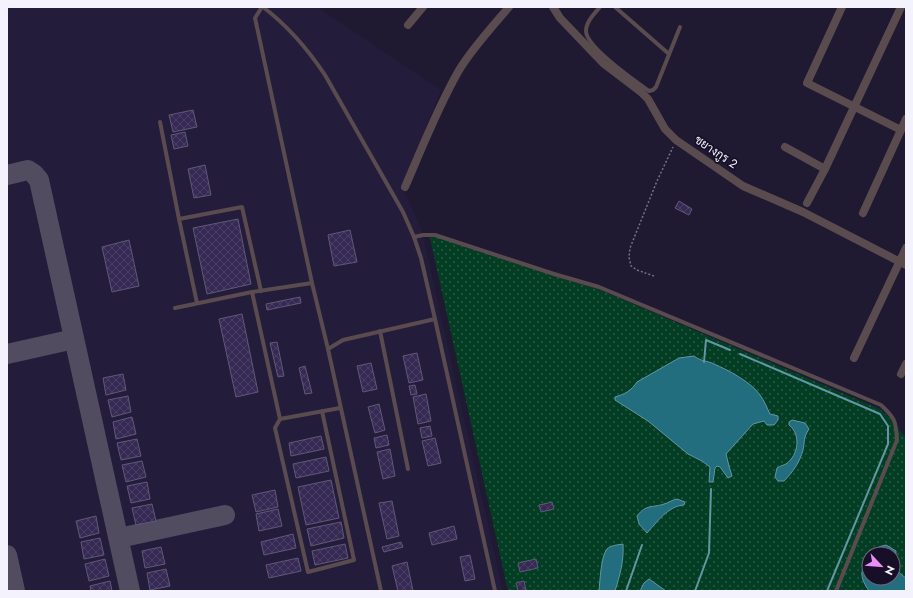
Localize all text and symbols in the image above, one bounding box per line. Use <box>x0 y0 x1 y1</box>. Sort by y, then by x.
street label: ชยางกูร 2 <box>691 131 741 173</box>
north arrow <box>861 546 901 586</box>
text: N <box>881 563 899 578</box>

